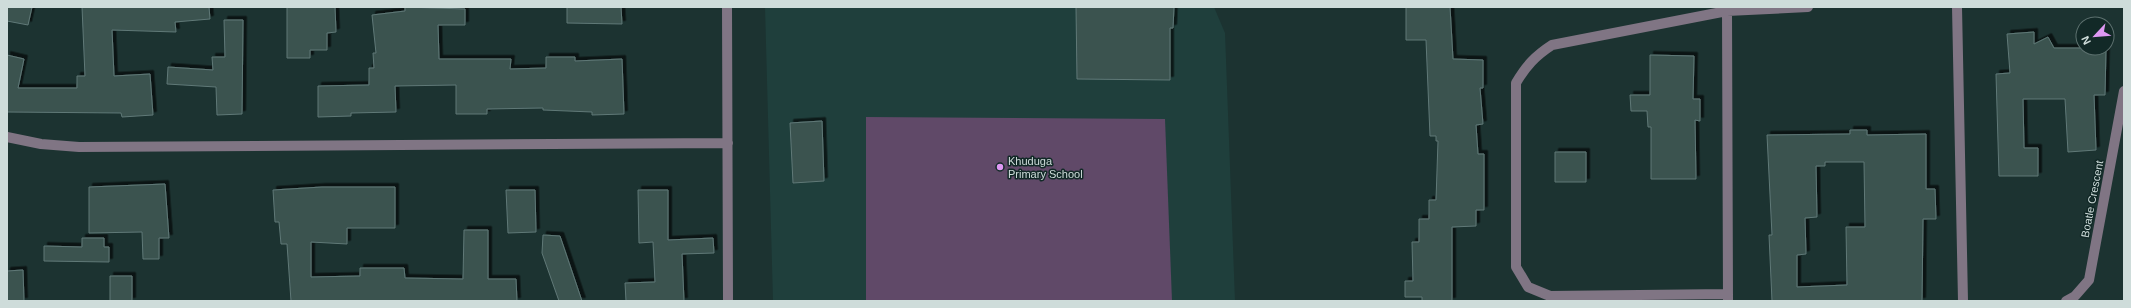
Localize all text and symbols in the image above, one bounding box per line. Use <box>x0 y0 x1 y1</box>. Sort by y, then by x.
north arrow <box>2075 16 2115 56</box>
text: N <box>2079 34 2093 47</box>
place label: Khuduga Primary School <box>1008 155 1083 180</box>
street label: Boatle Crescent <box>2079 159 2105 239</box>
marker: Khuduga Primary School <box>995 162 1005 172</box>

